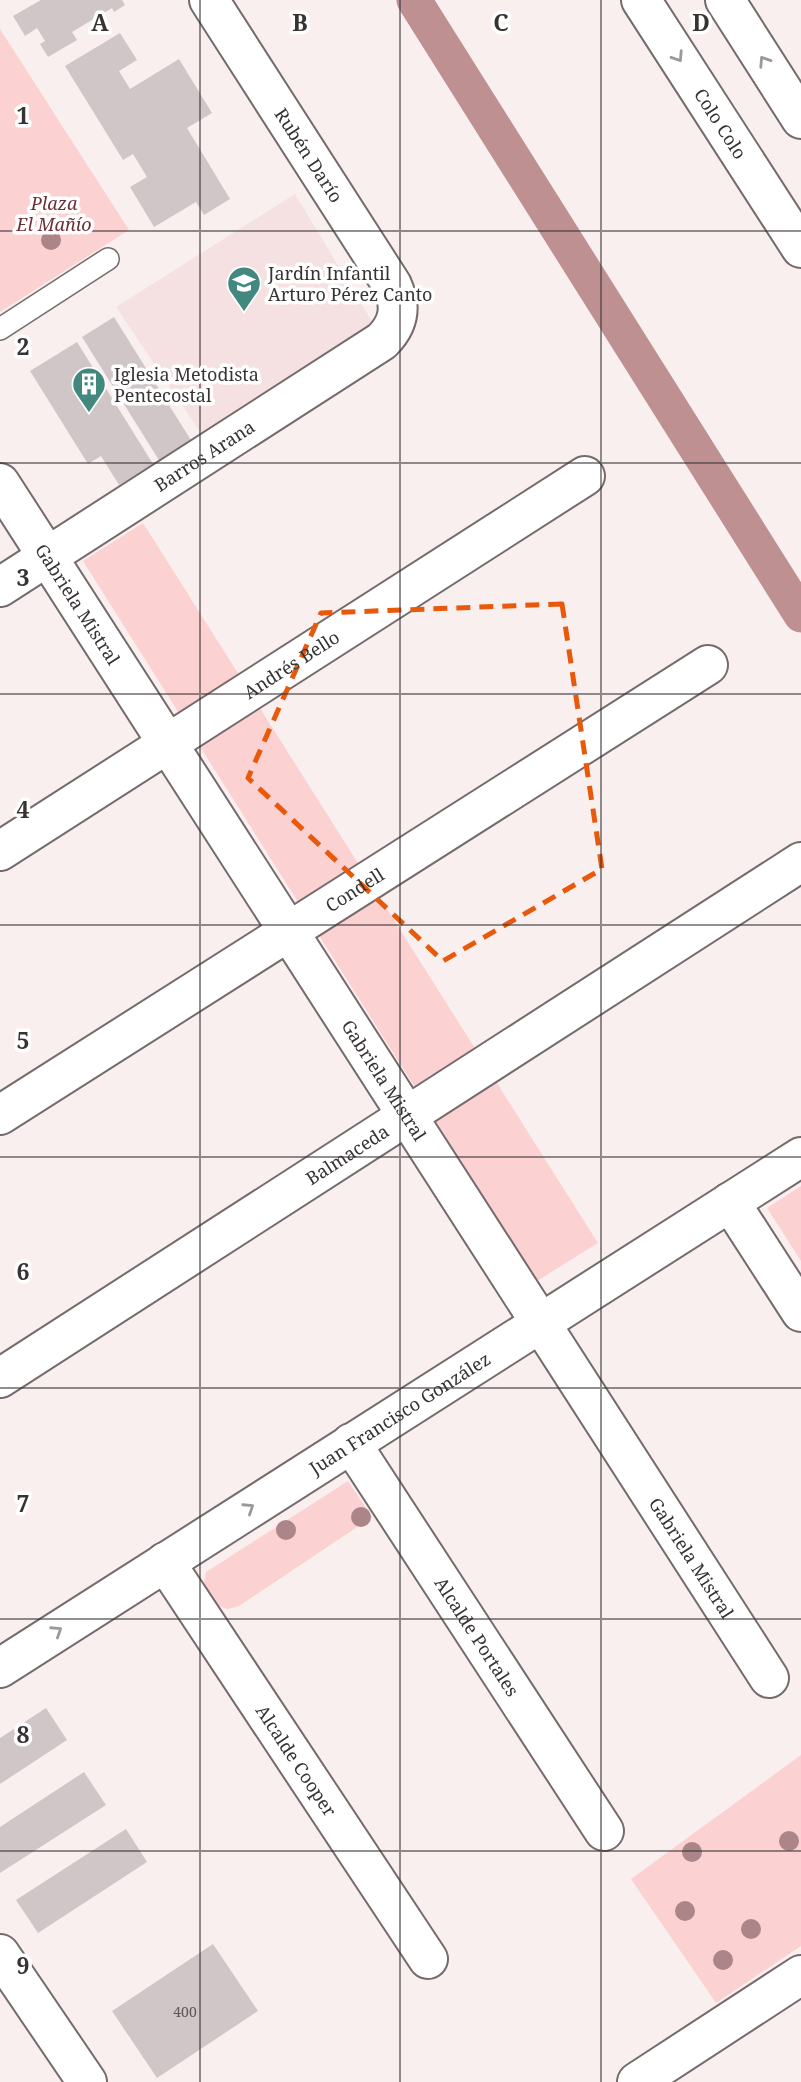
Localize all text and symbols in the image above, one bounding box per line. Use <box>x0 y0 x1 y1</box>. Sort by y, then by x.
text: A <box>91 6 109 38</box>
text: B <box>292 6 308 38</box>
text: C <box>493 6 509 38</box>
text: D <box>692 6 710 38</box>
one-way arrow <box>669 50 682 63</box>
one-way arrow <box>759 56 772 69</box>
street label: Colo Colo <box>689 84 752 163</box>
text: 1 <box>17 99 30 131</box>
street label: Rubén Darío <box>270 103 348 207</box>
park label: Plaza El Mañío <box>15 191 92 236</box>
place label: Jardín Infantil Arturo Pérez Canto <box>267 261 432 306</box>
school or university icon: Jardín Infantil Arturo Pérez Canto <box>225 264 263 313</box>
text: 2 <box>17 330 30 362</box>
place label: Iglesia Metodista Pentecostal <box>114 362 259 407</box>
building icon: Iglesia Metodista Pentecostal <box>70 365 108 414</box>
street label: Barros Arana <box>150 414 259 497</box>
street label: Gabriela Mistral <box>30 539 126 670</box>
text: 3 <box>17 561 30 593</box>
street label: Andrés Bello <box>239 625 344 704</box>
text: 4 <box>17 793 30 825</box>
street label: Condell <box>321 862 389 917</box>
street label: Gabriela Mistral <box>336 1015 432 1145</box>
text: 5 <box>17 1024 30 1056</box>
street label: Balmaceda <box>301 1119 393 1190</box>
text: 6 <box>17 1255 30 1287</box>
street label: Juan Francisco González <box>304 1346 495 1480</box>
text: 7 <box>17 1487 30 1519</box>
street label: Gabriela Mistral <box>644 1493 740 1623</box>
one-way arrow <box>241 1504 254 1517</box>
street label: Alcalde Portales <box>429 1572 525 1701</box>
one-way arrow <box>50 1627 63 1640</box>
street label: Alcalde Cooper <box>251 1700 342 1821</box>
text: 8 <box>17 1718 30 1750</box>
text: 9 <box>17 1949 30 1981</box>
house number: 400 <box>173 2002 197 2021</box>

